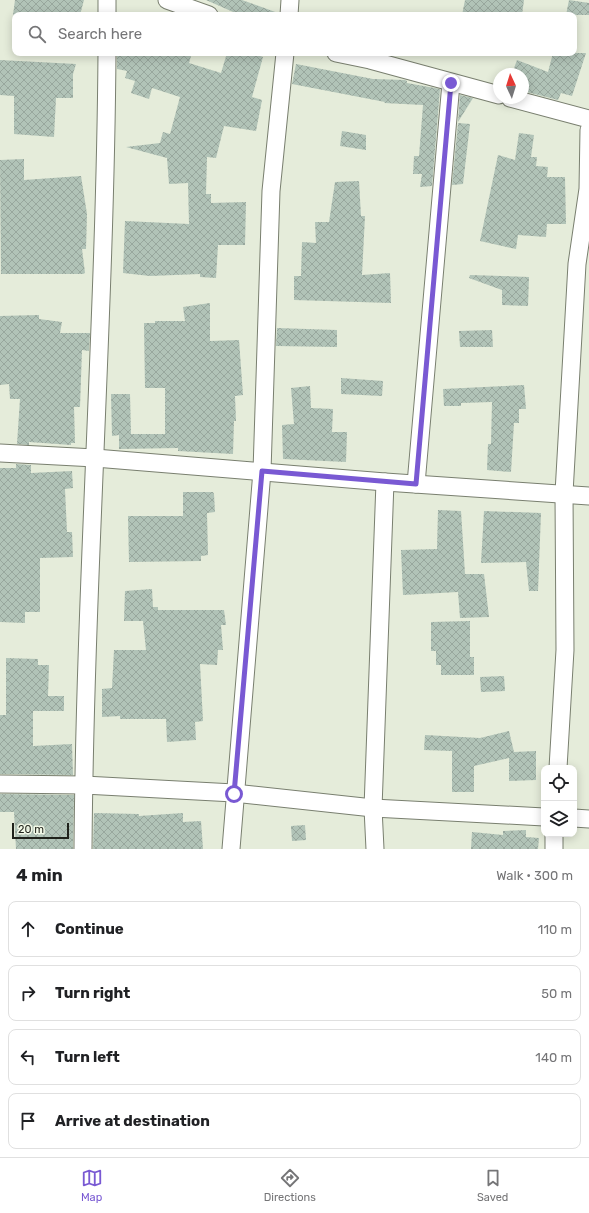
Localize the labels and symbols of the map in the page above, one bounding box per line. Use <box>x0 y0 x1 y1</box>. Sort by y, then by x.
north arrow <box>493 68 529 104</box>
route end <box>442 74 460 92</box>
route start <box>225 785 243 803</box>
scale bar <box>12 821 69 840</box>

